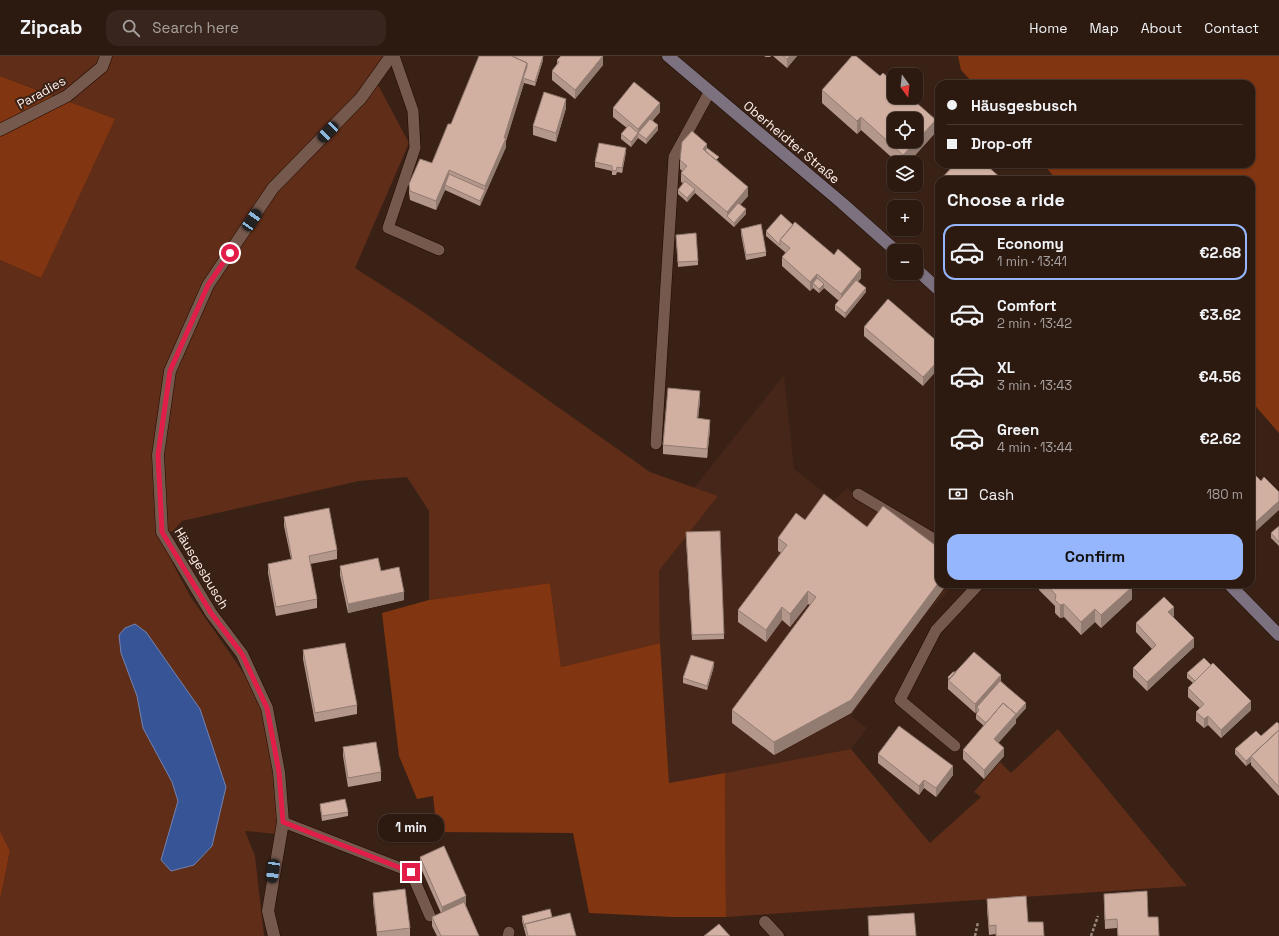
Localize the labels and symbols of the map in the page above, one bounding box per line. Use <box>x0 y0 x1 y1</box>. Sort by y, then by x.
north arrow <box>887 68 923 104</box>
street label: Paradies <box>14 72 69 113</box>
street label: Oberheidter Straße <box>740 97 843 188</box>
car <box>315 119 341 145</box>
car <box>240 207 264 233</box>
route start <box>221 244 239 262</box>
street label: Häusgesbusch <box>170 524 233 612</box>
callout: 1 min <box>378 814 444 842</box>
car <box>265 858 281 884</box>
route end <box>402 863 420 881</box>

